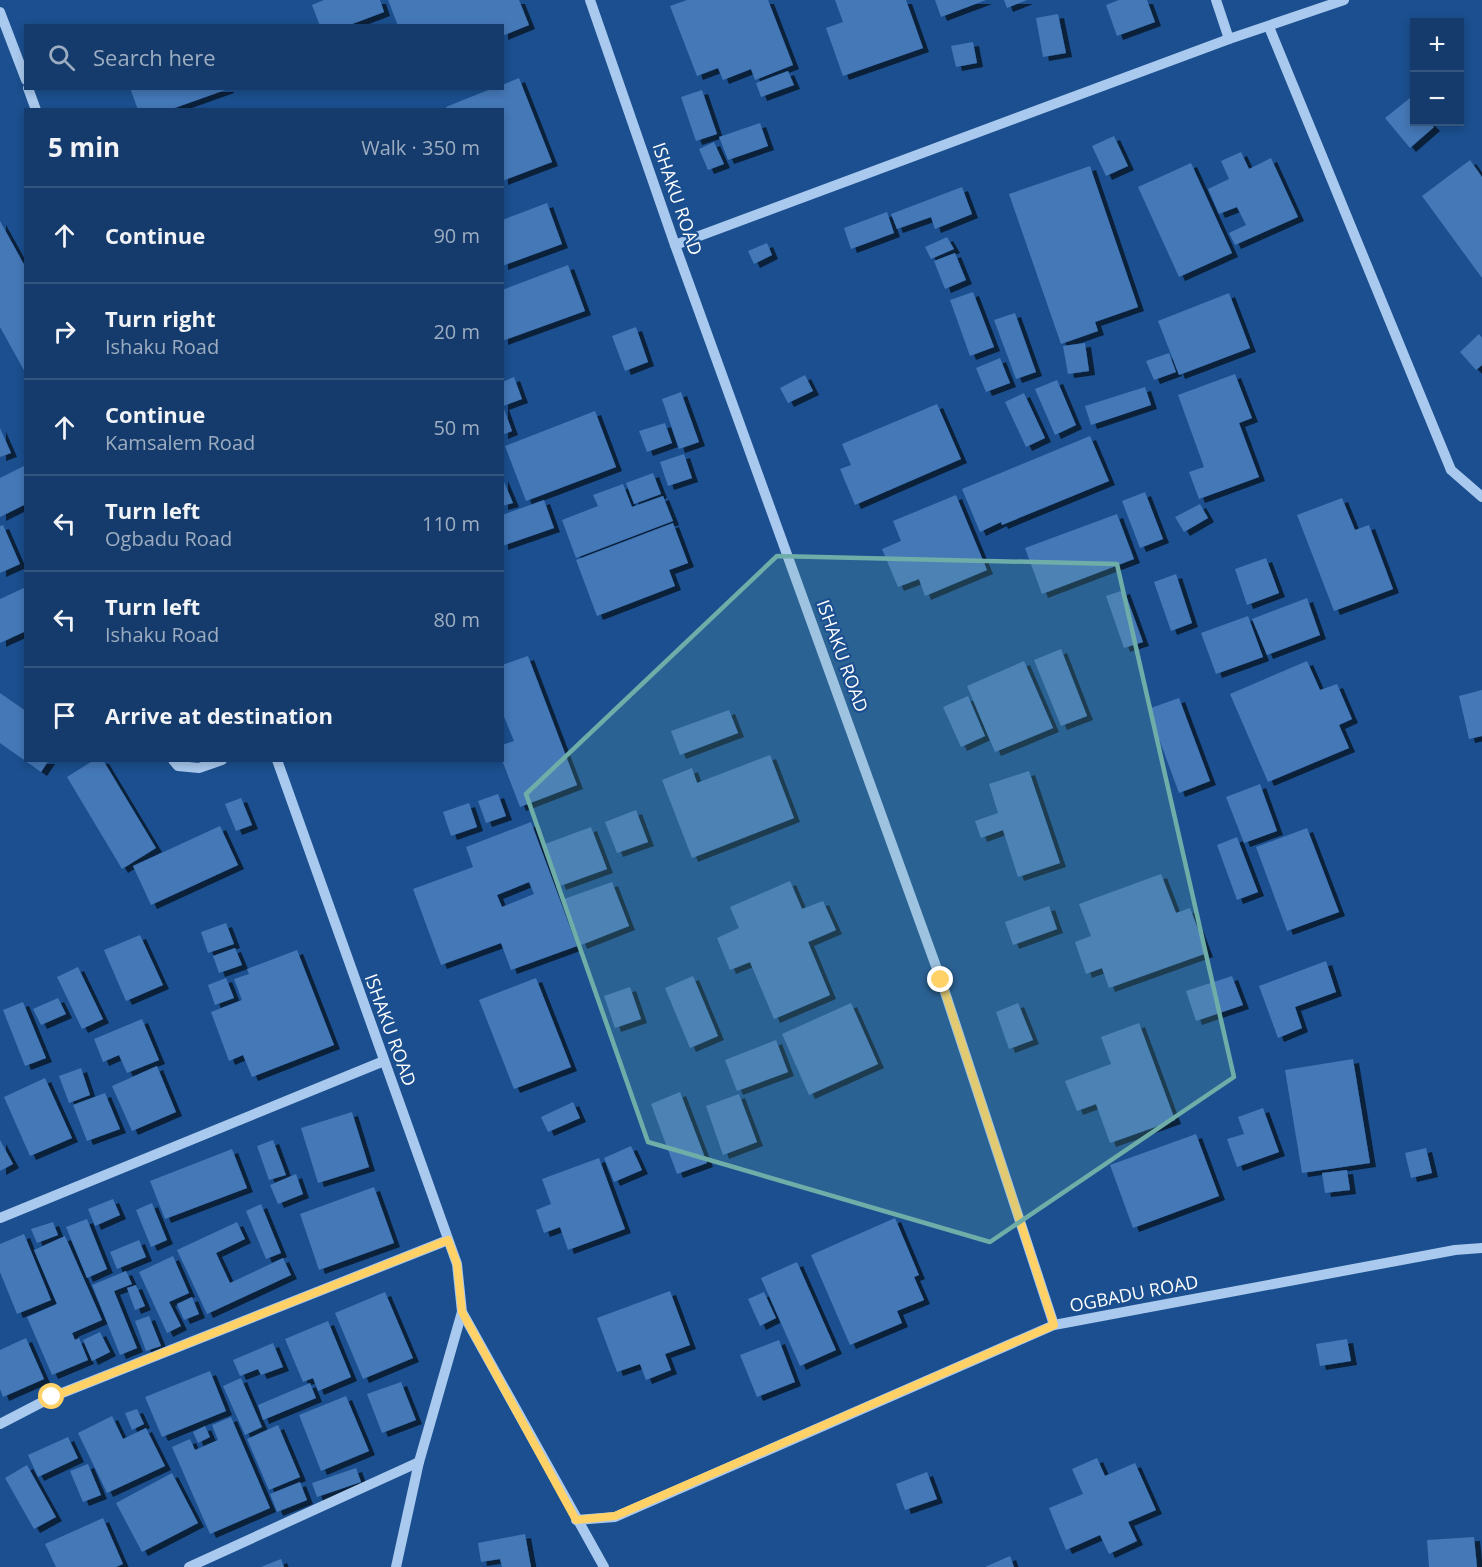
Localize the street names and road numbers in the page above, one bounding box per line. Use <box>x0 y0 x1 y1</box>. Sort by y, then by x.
street label: ISHAKU ROAD <box>647 139 708 258</box>
street label: ISHAKU ROAD <box>811 596 874 715</box>
street label: ISHAKU ROAD <box>359 970 422 1089</box>
street label: OGBADU ROAD <box>1067 1269 1200 1317</box>

